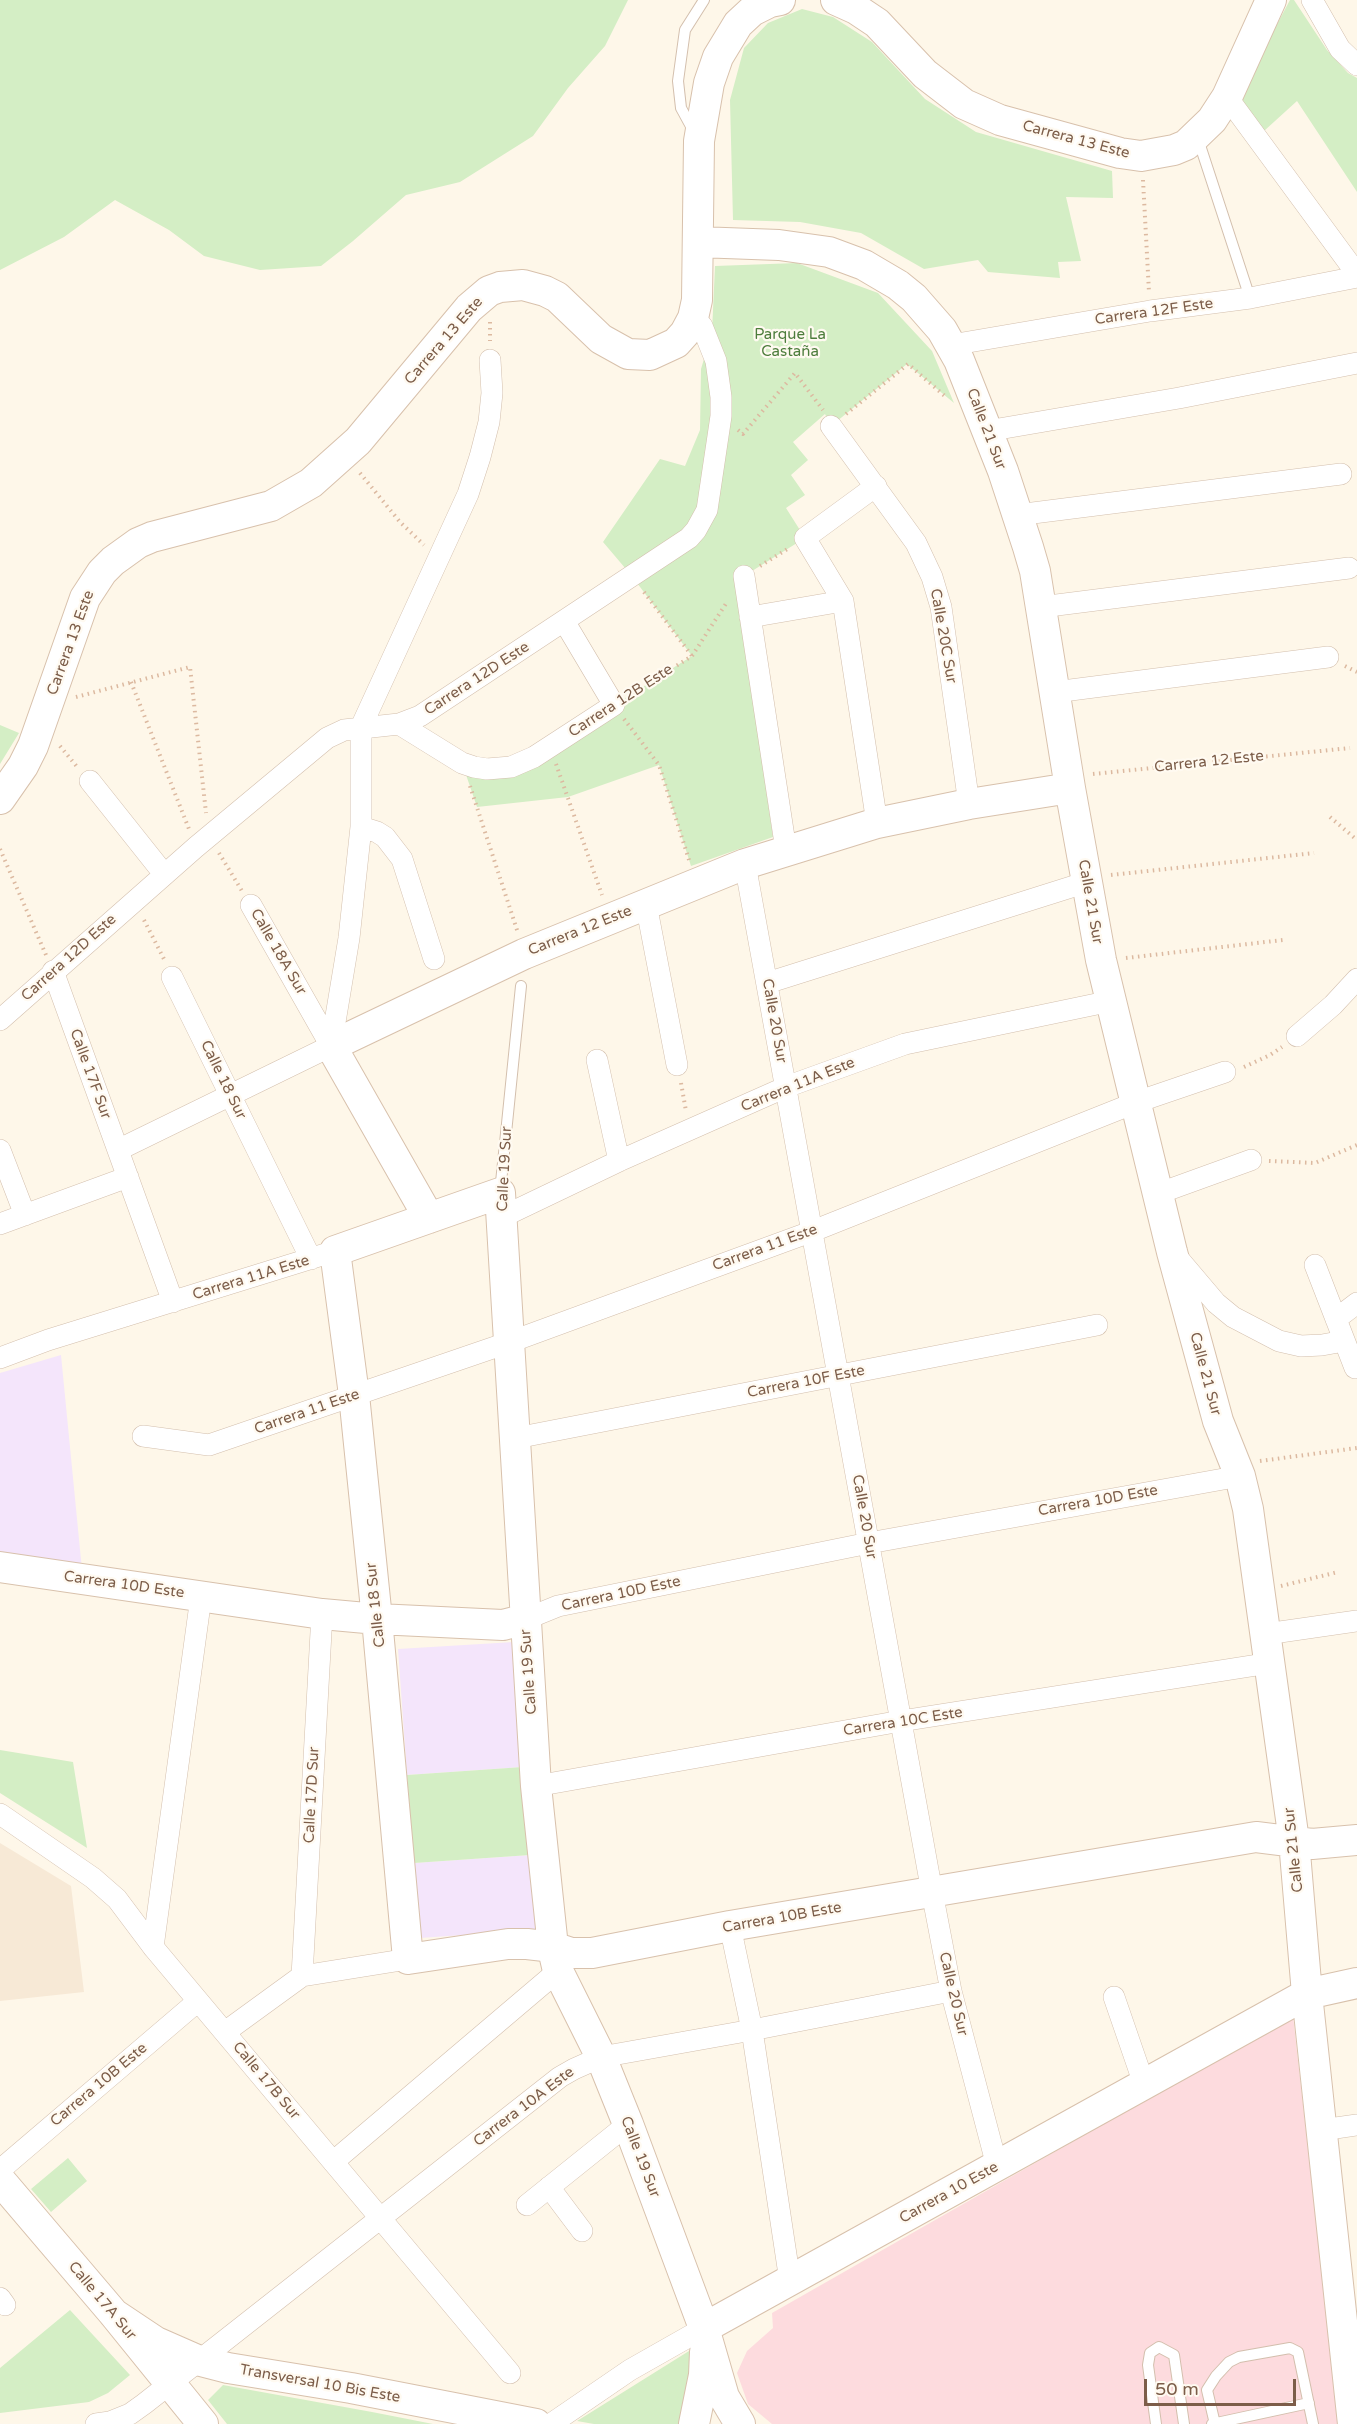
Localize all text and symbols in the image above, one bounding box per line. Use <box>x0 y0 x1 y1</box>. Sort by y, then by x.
street label: Carrera 13 Este <box>1020 117 1132 163</box>
street label: Carrera 13 Este <box>401 294 487 388</box>
street label: Carrera 12F Este <box>1094 295 1214 329</box>
park label: Parque La Castaña <box>754 326 826 361</box>
street label: Calle 21 Sur <box>962 386 1010 472</box>
street label: Calle 20C Sur <box>926 587 960 685</box>
street label: Carrera 13 Este <box>44 588 98 698</box>
street label: Carrera 12D Este <box>421 638 533 720</box>
street label: Carrera 12B Este <box>566 661 676 741</box>
street label: Carrera 12 Este <box>1153 747 1265 777</box>
street label: Calle 21 Sur <box>1074 858 1106 946</box>
street label: Carrera 12 Este <box>526 902 634 960</box>
street label: Calle 18A Sur <box>246 906 310 998</box>
street label: Carrera 12D Este <box>18 911 120 1005</box>
street label: Calle 20 Sur <box>758 977 790 1065</box>
street label: Calle 17F Sur <box>65 1026 115 1122</box>
street label: Calle 18 Sur <box>196 1038 250 1122</box>
street label: Carrera 11A Este <box>738 1054 858 1116</box>
street label: Calle 19 Sur <box>494 1126 516 1212</box>
street label: Carrera 11 Este <box>710 1221 820 1275</box>
street label: Carrera 11A Este <box>190 1252 312 1304</box>
street label: Calle 21 Sur <box>1185 1330 1225 1418</box>
street label: Carrera 10F Este <box>746 1362 866 1402</box>
street label: Carrera 11 Este <box>252 1386 362 1438</box>
street label: Calle 20 Sur <box>848 1473 880 1561</box>
street label: Carrera 10D Este <box>1037 1482 1159 1520</box>
street label: Calle 18 Sur <box>363 1562 389 1648</box>
street label: Carrera 10D Este <box>63 1568 185 1602</box>
street label: Carrera 10D Este <box>560 1573 682 1615</box>
street label: Calle 19 Sur <box>517 1629 541 1715</box>
street label: Carrera 10C Este <box>842 1704 964 1740</box>
street label: Calle 17D Sur <box>300 1746 324 1844</box>
street label: Calle 21 Sur <box>1281 1807 1307 1893</box>
street label: Carrera 10B Este <box>721 1899 843 1937</box>
street label: Calle 20 Sur <box>935 1950 971 2038</box>
street label: Carrera 10B Este <box>47 2039 151 2131</box>
street label: Calle 17B Sur <box>228 2039 304 2123</box>
street label: Carrera 10A Este <box>470 2063 578 2151</box>
street label: Calle 19 Sur <box>616 2114 664 2200</box>
street label: Carrera 10 Este <box>896 2158 1002 2228</box>
street label: Calle 17A Sur <box>64 2258 140 2344</box>
street label: Transversal 10 Bis Este <box>238 2361 402 2407</box>
scale bar <box>1147 2367 1298 2405</box>
text: 50 m <box>1155 2378 1199 2400</box>

